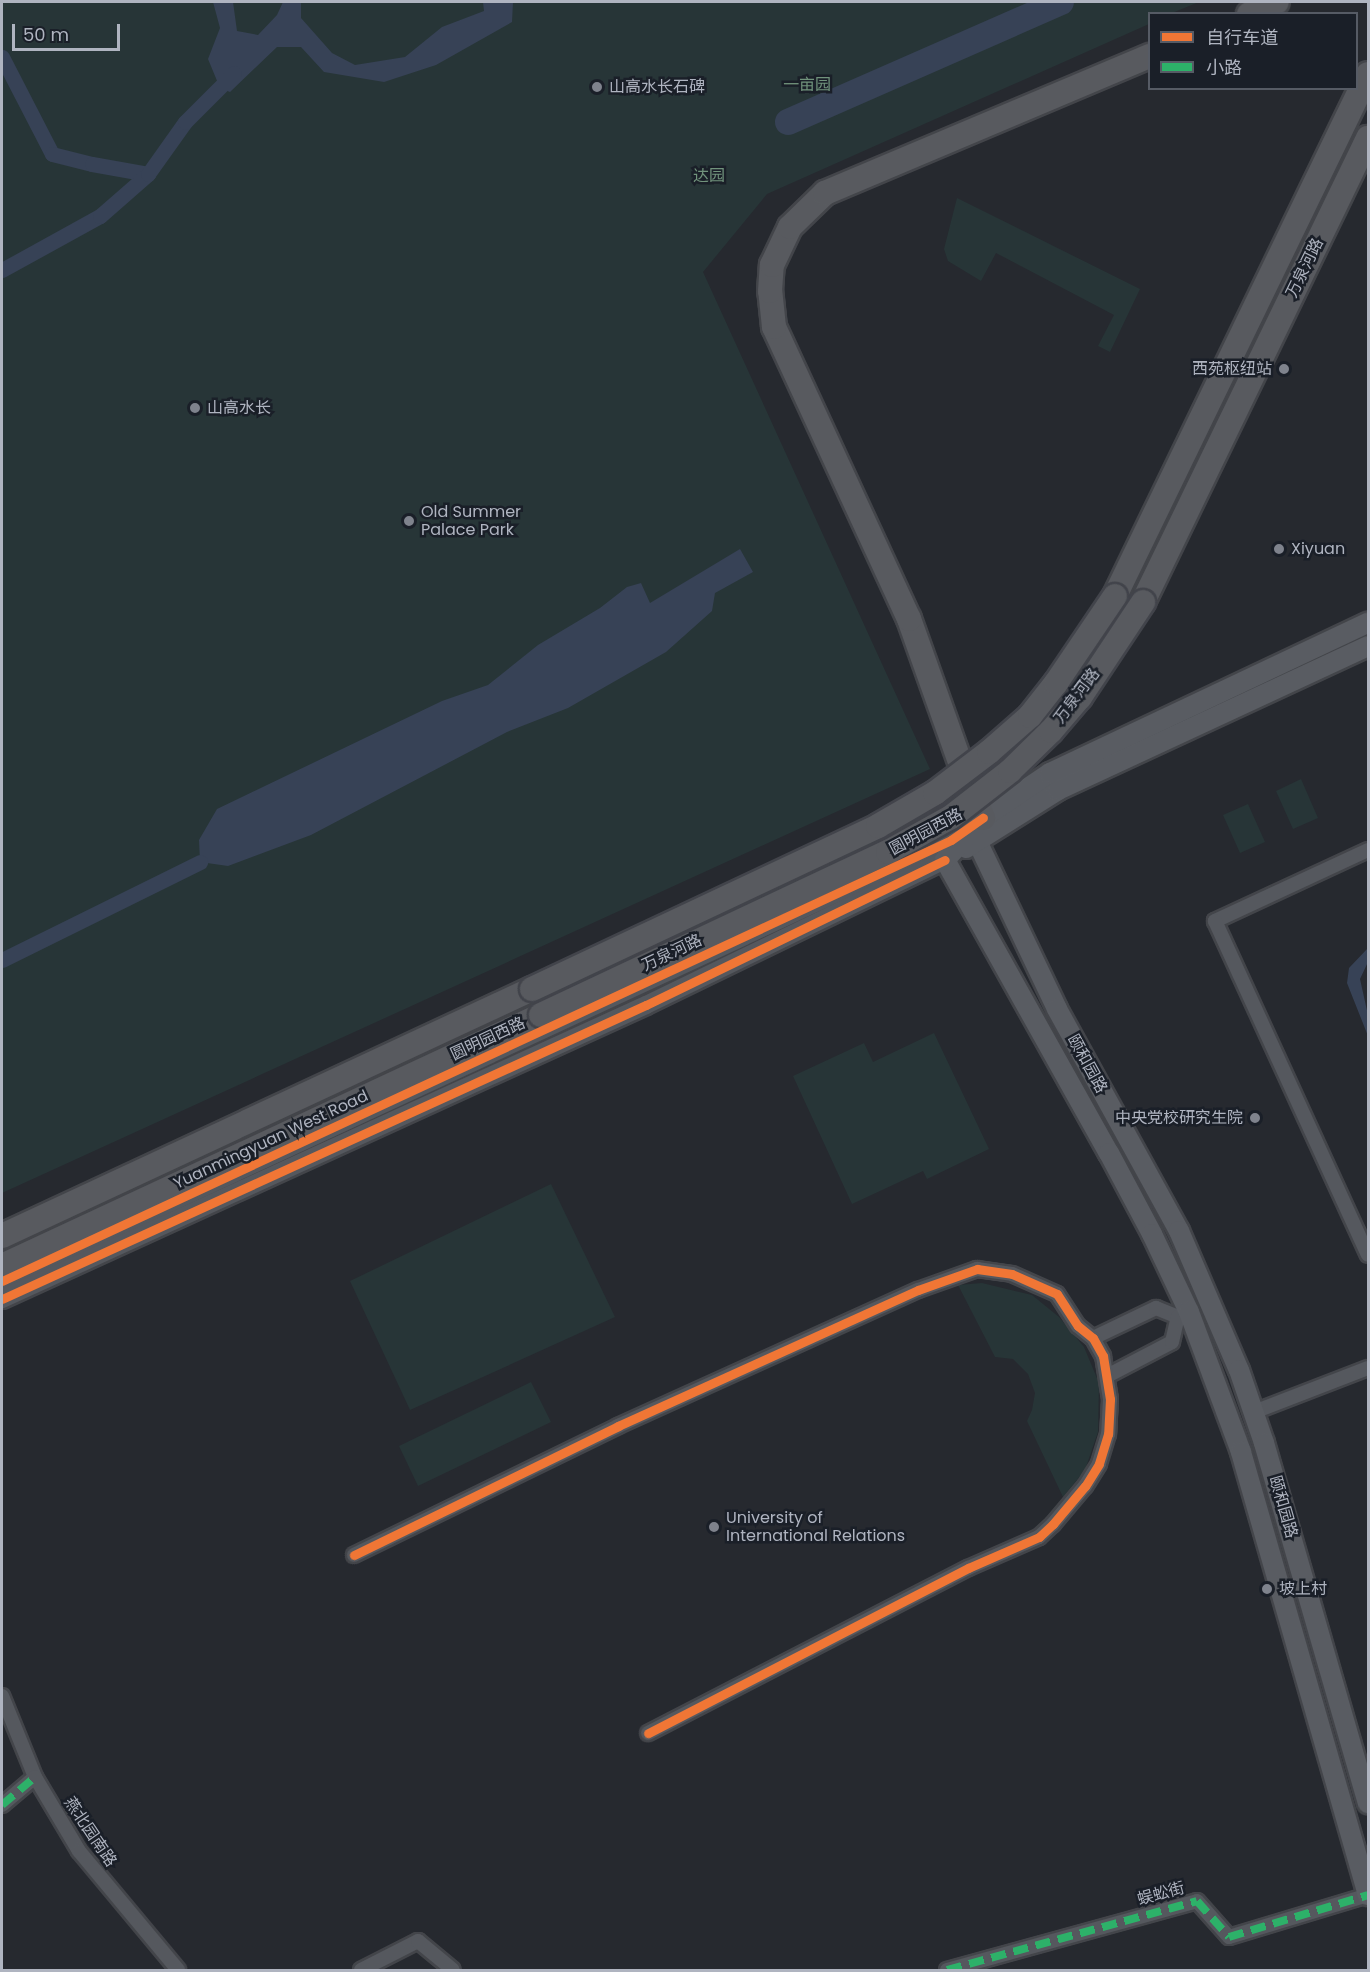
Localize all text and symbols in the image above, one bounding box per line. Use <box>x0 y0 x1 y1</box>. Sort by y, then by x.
scale bar <box>15 12 123 50</box>
legend <box>1148 12 1358 90</box>
text: 50 m <box>23 22 69 47</box>
text: 自行车道 <box>1206 25 1278 50</box>
text: 小路 <box>1206 55 1242 80</box>
park label: 一亩园 <box>783 75 831 95</box>
place label: 山高水长石碑 <box>609 77 705 97</box>
marker: 山高水长石碑 <box>590 80 604 94</box>
park label: 达园 <box>693 166 725 186</box>
street label: 万泉河路 <box>1282 235 1328 301</box>
place label: 西苑枢纽站 <box>1192 359 1272 379</box>
marker: 西苑枢纽站 <box>1277 362 1291 376</box>
place label: 山高水长 <box>207 398 271 418</box>
marker: 山高水长 <box>188 401 202 415</box>
place label: Old Summer Palace Park <box>421 502 521 540</box>
marker: Old Summer Palace Park <box>402 514 416 528</box>
place label: Xiyuan <box>1291 539 1345 559</box>
marker: Xiyuan <box>1272 542 1286 556</box>
street label: 万泉河路 <box>1050 665 1104 727</box>
street label: 圆明园西路 <box>886 805 966 859</box>
street label: 万泉河路 <box>639 931 705 975</box>
street label: 圆明园西路 <box>448 1013 528 1065</box>
street label: 颐和园路 <box>1063 1031 1111 1097</box>
street label: Yuanmingyuan West Road <box>171 1086 371 1194</box>
place label: 中央党校研究生院 <box>1115 1108 1243 1128</box>
marker: 中央党校研究生院 <box>1248 1111 1262 1125</box>
street label: 颐和园路 <box>1265 1474 1301 1540</box>
place label: University of International Relations <box>726 1508 905 1546</box>
marker: University of International Relations <box>707 1520 721 1534</box>
place label: 坡上村 <box>1279 1579 1327 1599</box>
marker: 坡上村 <box>1260 1582 1274 1596</box>
street label: 燕北园南路 <box>60 1793 120 1871</box>
street label: 蜈蚣街 <box>1135 1879 1187 1909</box>

